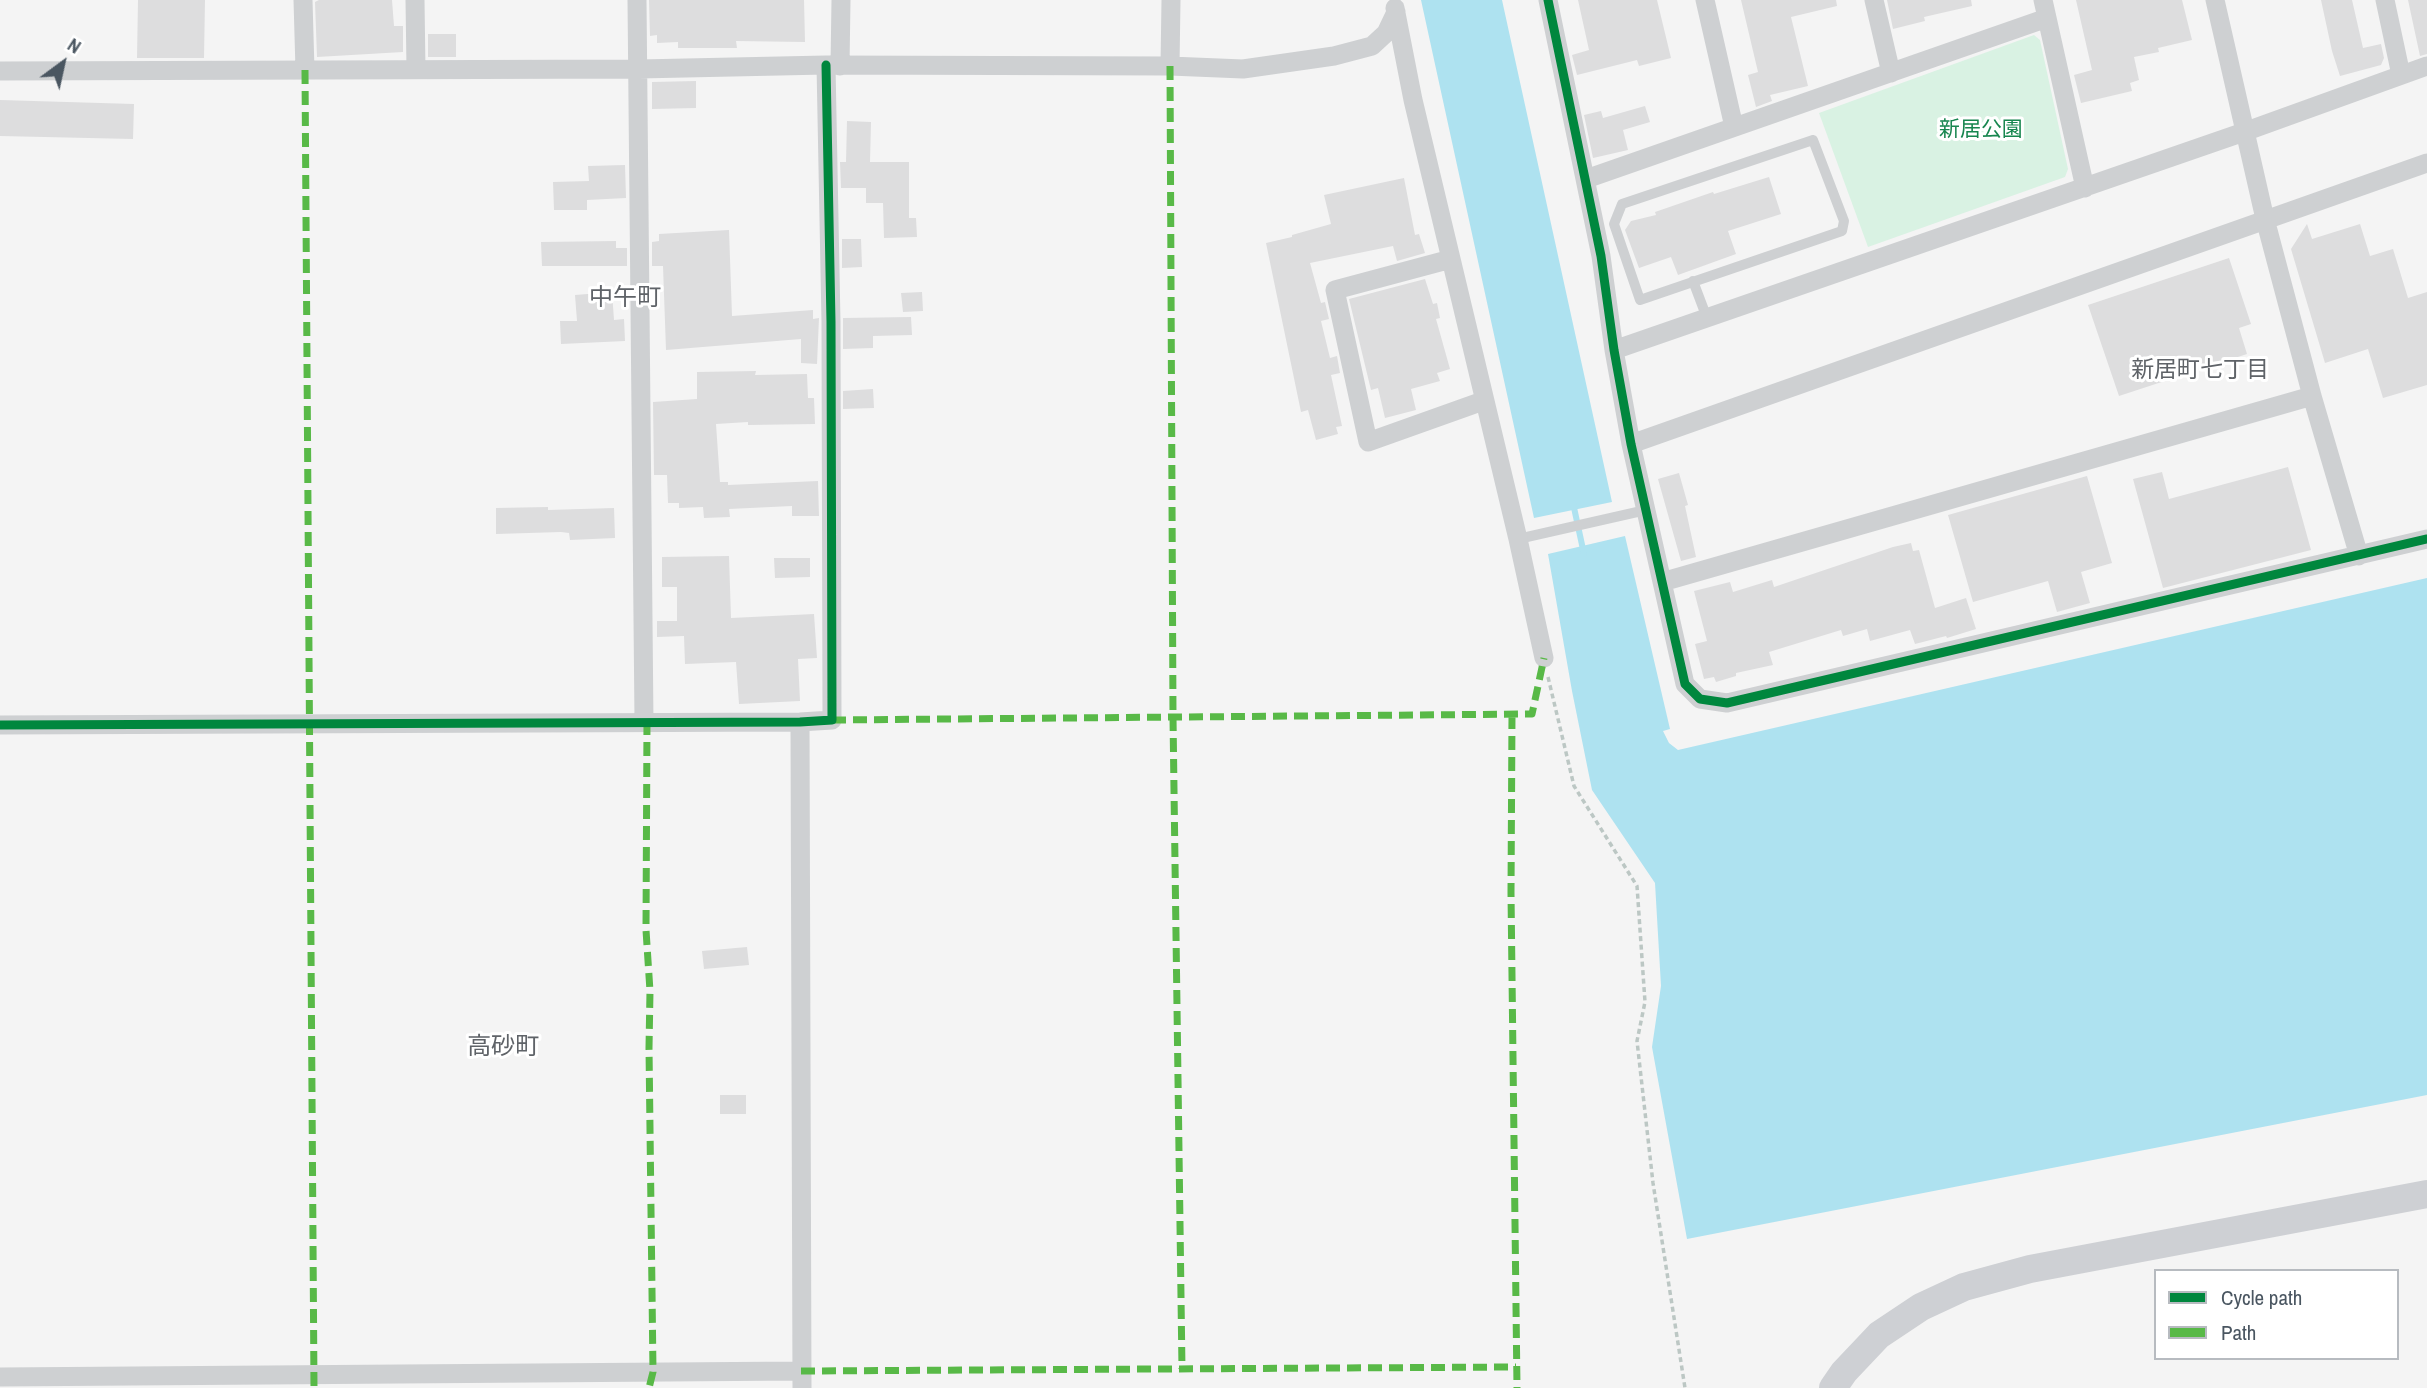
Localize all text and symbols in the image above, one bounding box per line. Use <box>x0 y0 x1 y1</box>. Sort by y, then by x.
north arrow <box>28 28 98 98</box>
text: N <box>63 31 86 59</box>
park label: 新居公園 <box>1939 117 2023 143</box>
district label: 中午町 <box>589 285 661 313</box>
district label: 新居町七丁目 <box>2131 357 2269 385</box>
district label: 高砂町 <box>467 1034 539 1062</box>
legend <box>2154 1269 2399 1360</box>
text: Cycle path <box>2221 1283 2302 1312</box>
text: Path <box>2221 1318 2256 1347</box>

